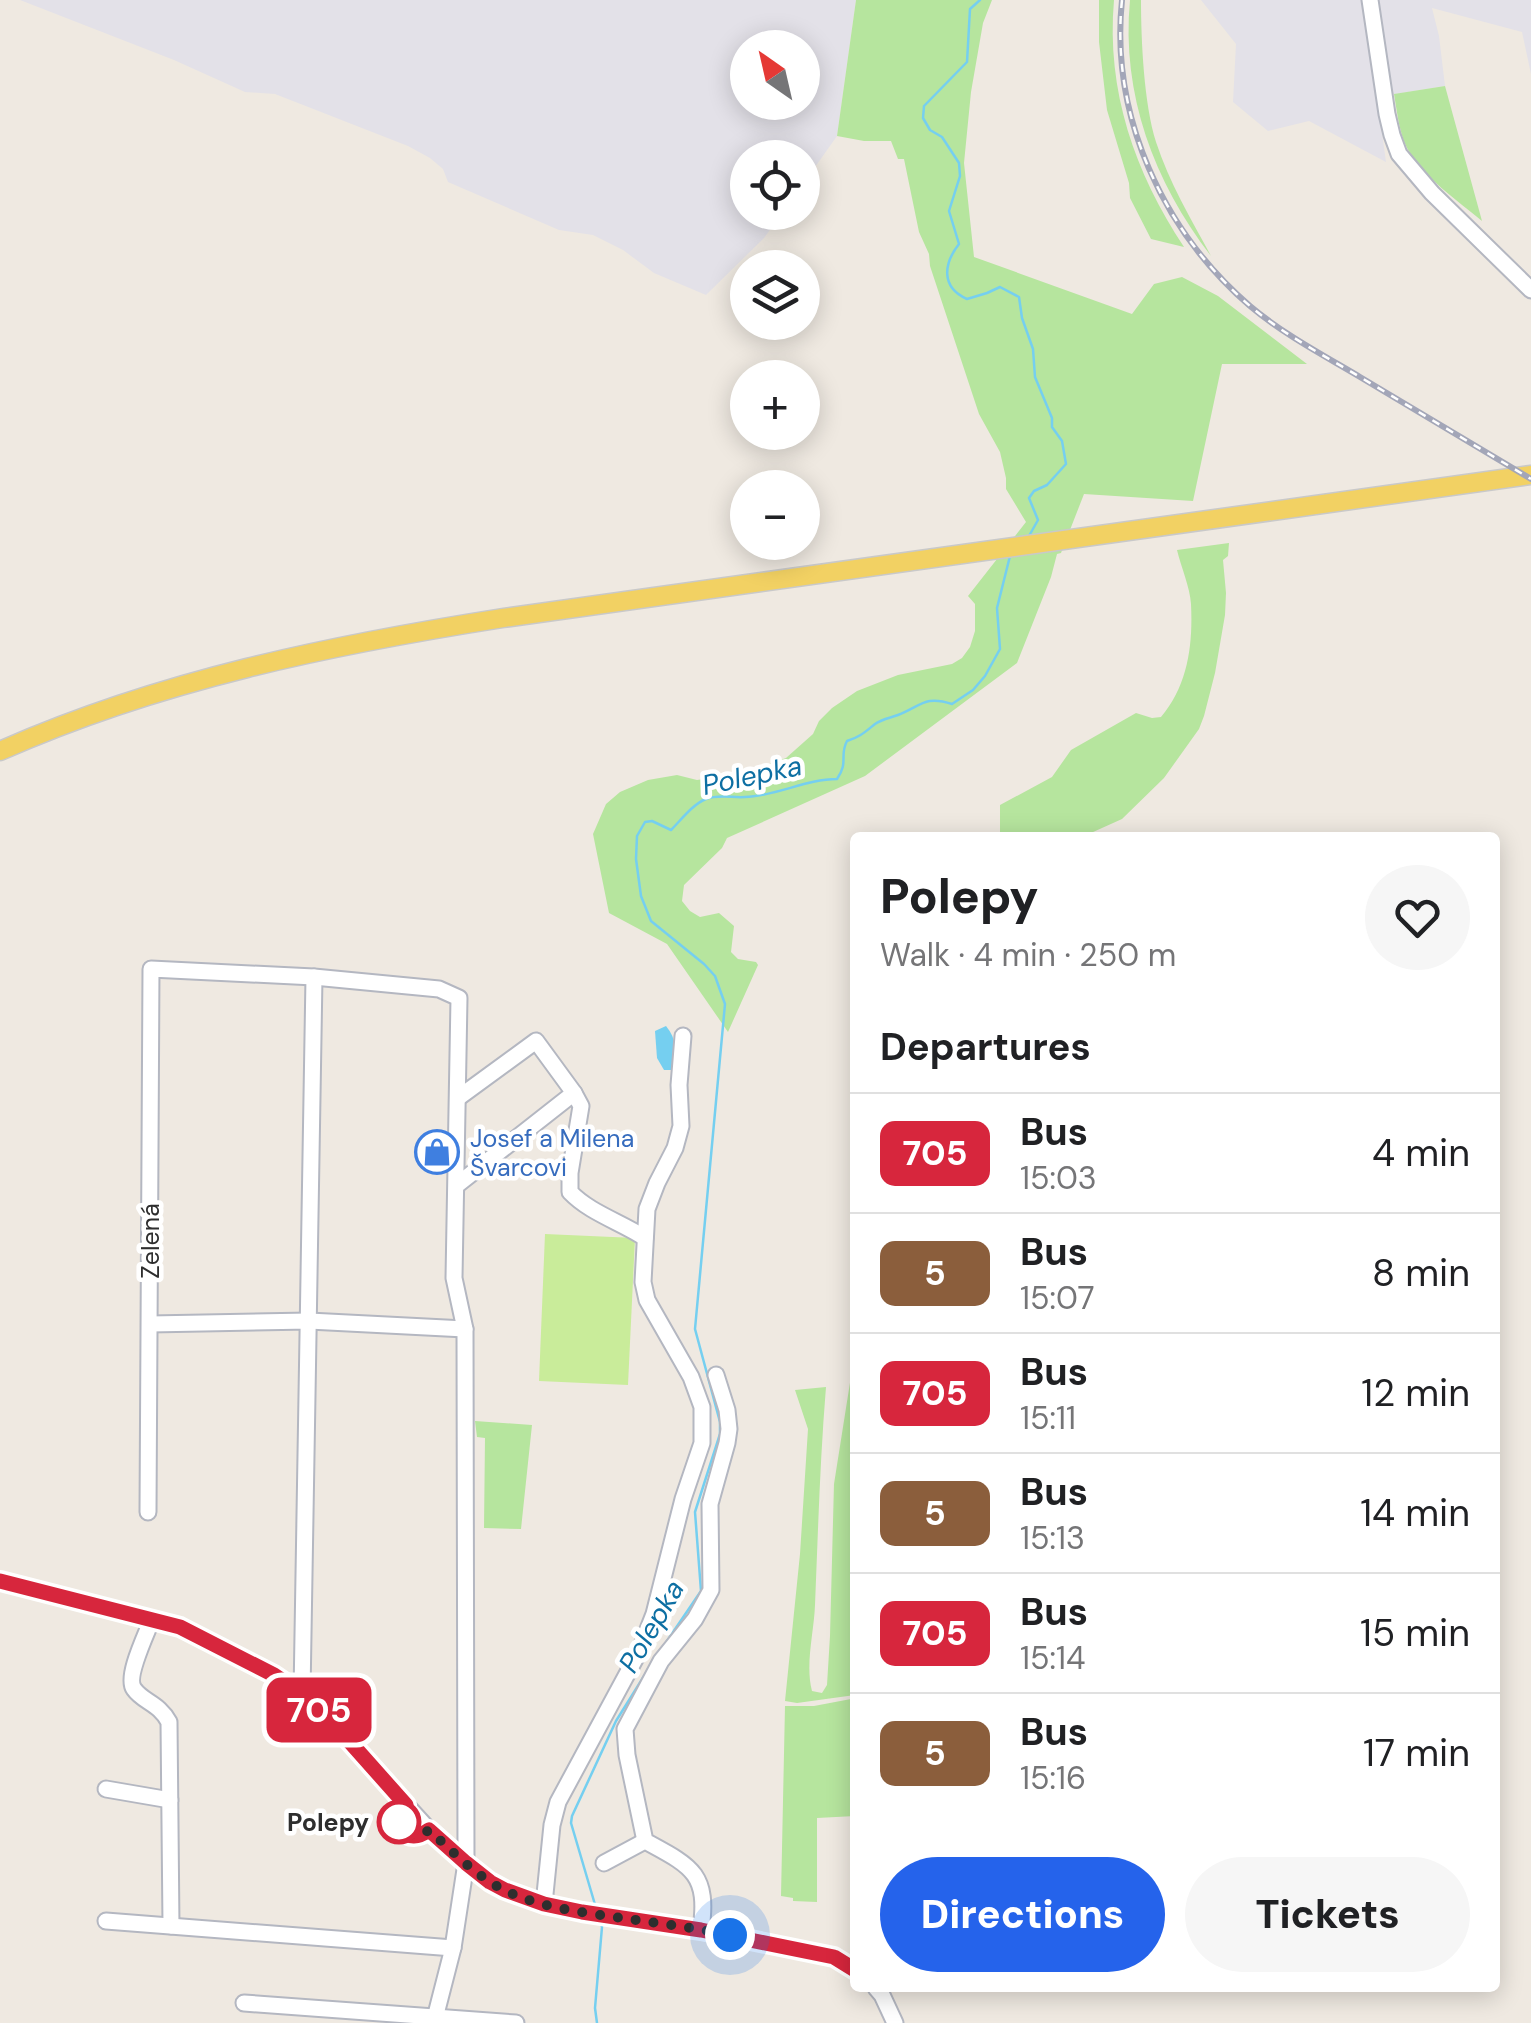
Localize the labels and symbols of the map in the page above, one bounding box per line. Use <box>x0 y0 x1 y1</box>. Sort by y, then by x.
north arrow <box>730 30 820 120</box>
water label: Polepka <box>699 747 805 804</box>
place label: Josef a Milena Švarcovi <box>470 1122 634 1184</box>
shop icon: Josef a Milena Švarcovi <box>414 1129 460 1175</box>
street label: Zelená <box>134 1203 167 1279</box>
water label: Polepka <box>610 1573 693 1679</box>
line badge: 705 <box>262 1678 376 1742</box>
marker: Polepy <box>378 1801 420 1843</box>
place label: Polepy <box>287 1806 369 1839</box>
your location <box>705 1910 755 1960</box>

